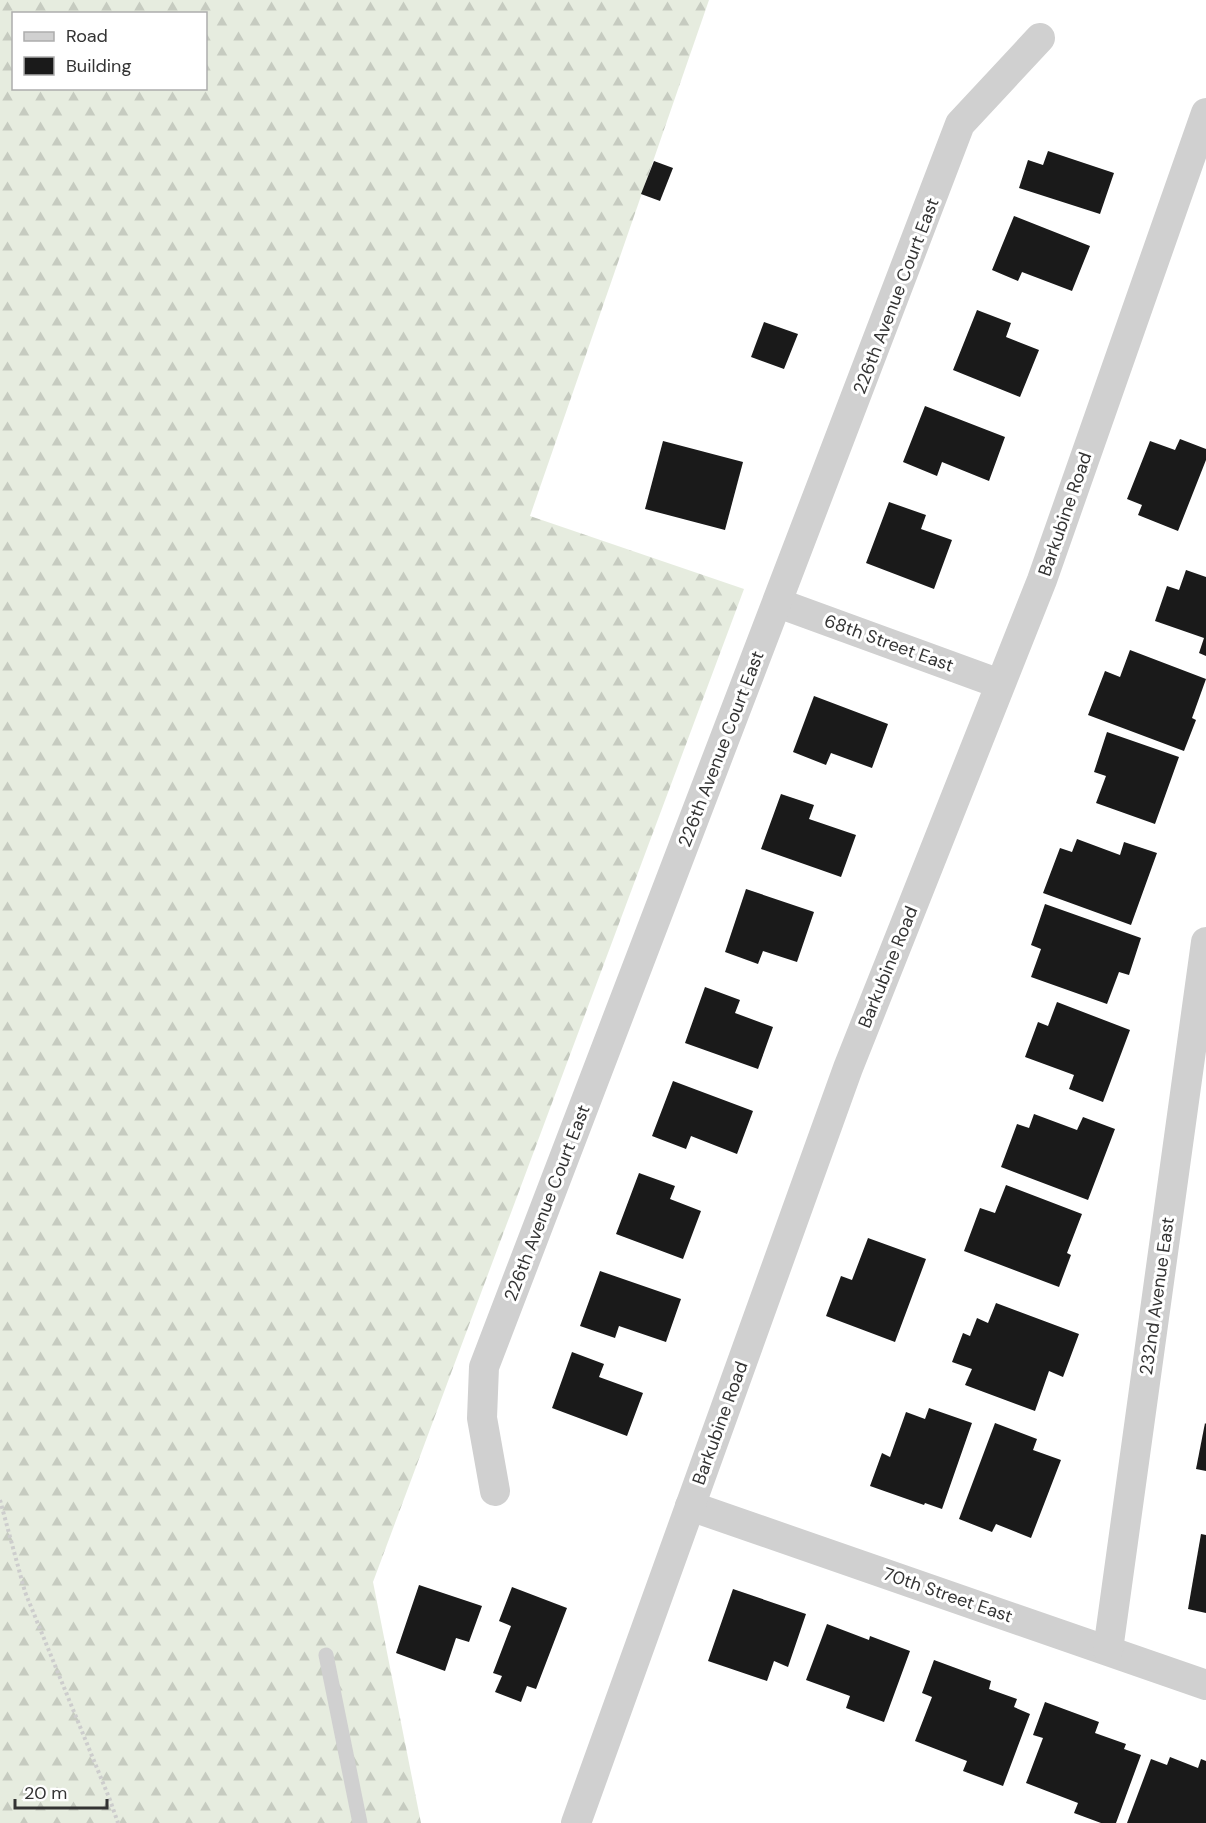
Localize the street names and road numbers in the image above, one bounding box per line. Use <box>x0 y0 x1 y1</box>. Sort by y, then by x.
street label: 226th Avenue Court East <box>847 194 945 398</box>
street label: Barkubine Road <box>1033 449 1097 579</box>
street label: 68th Street East <box>821 608 957 678</box>
street label: 226th Avenue Court East <box>672 647 770 851</box>
street label: Barkubine Road <box>853 902 923 1032</box>
street label: 226th Avenue Court East <box>498 1101 596 1305</box>
street label: 232nd Avenue East <box>1134 1215 1180 1377</box>
street label: Barkubine Road <box>687 1358 753 1488</box>
street label: 70th Street East <box>880 1562 1016 1628</box>

